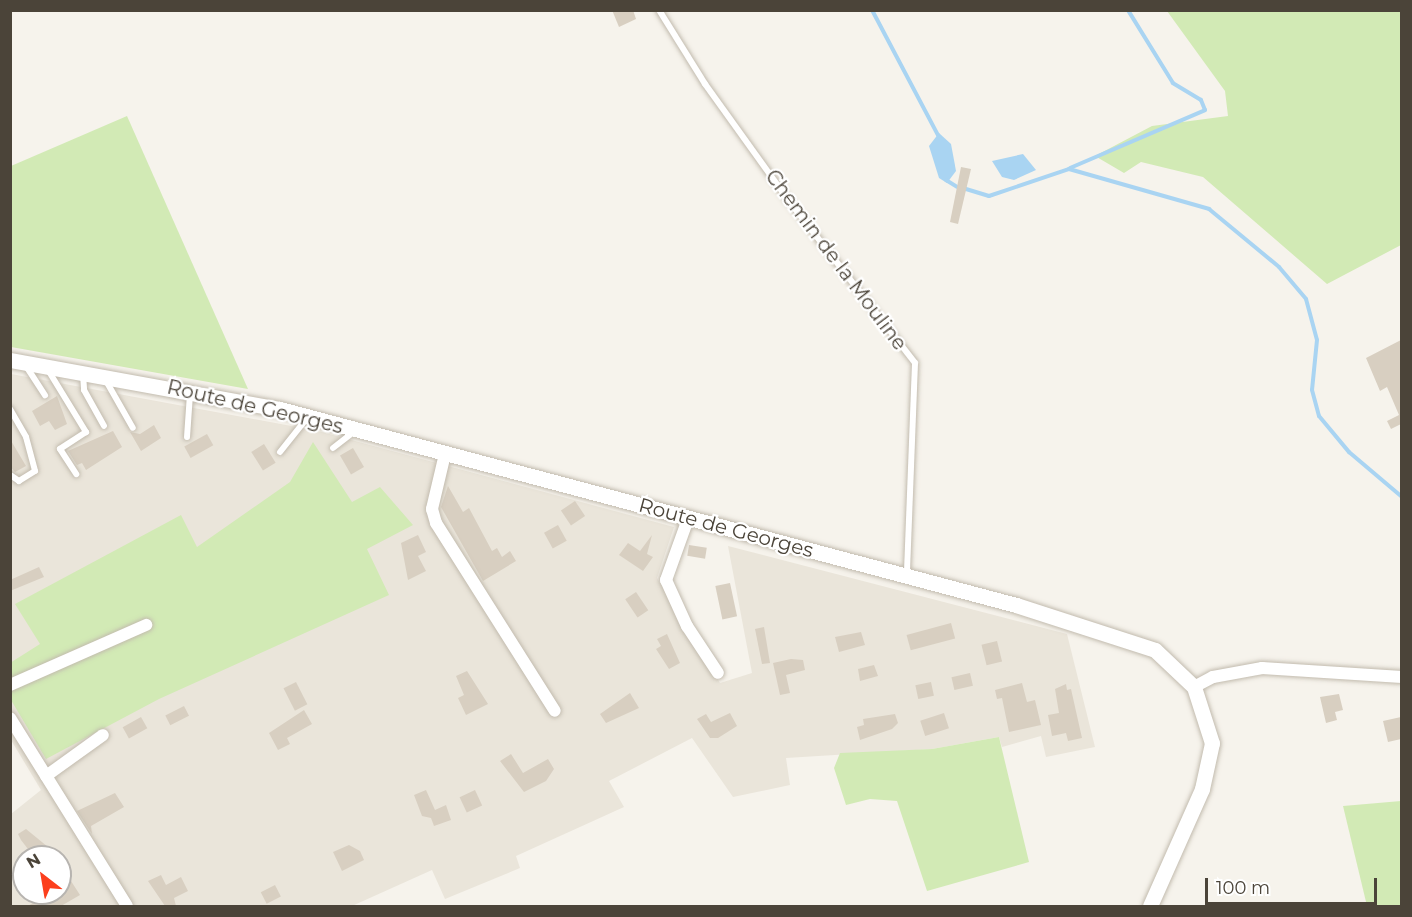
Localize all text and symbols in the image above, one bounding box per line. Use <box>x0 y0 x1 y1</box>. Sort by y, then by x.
street label: Chemin de la Mouline <box>760 165 912 355</box>
street label: Route de Georges <box>165 375 345 439</box>
street label: Route de Georges <box>636 493 816 563</box>
north arrow <box>12 845 72 905</box>
text: N <box>23 849 44 872</box>
scale bar <box>1208 866 1380 904</box>
text: 100 m <box>1216 877 1270 899</box>

